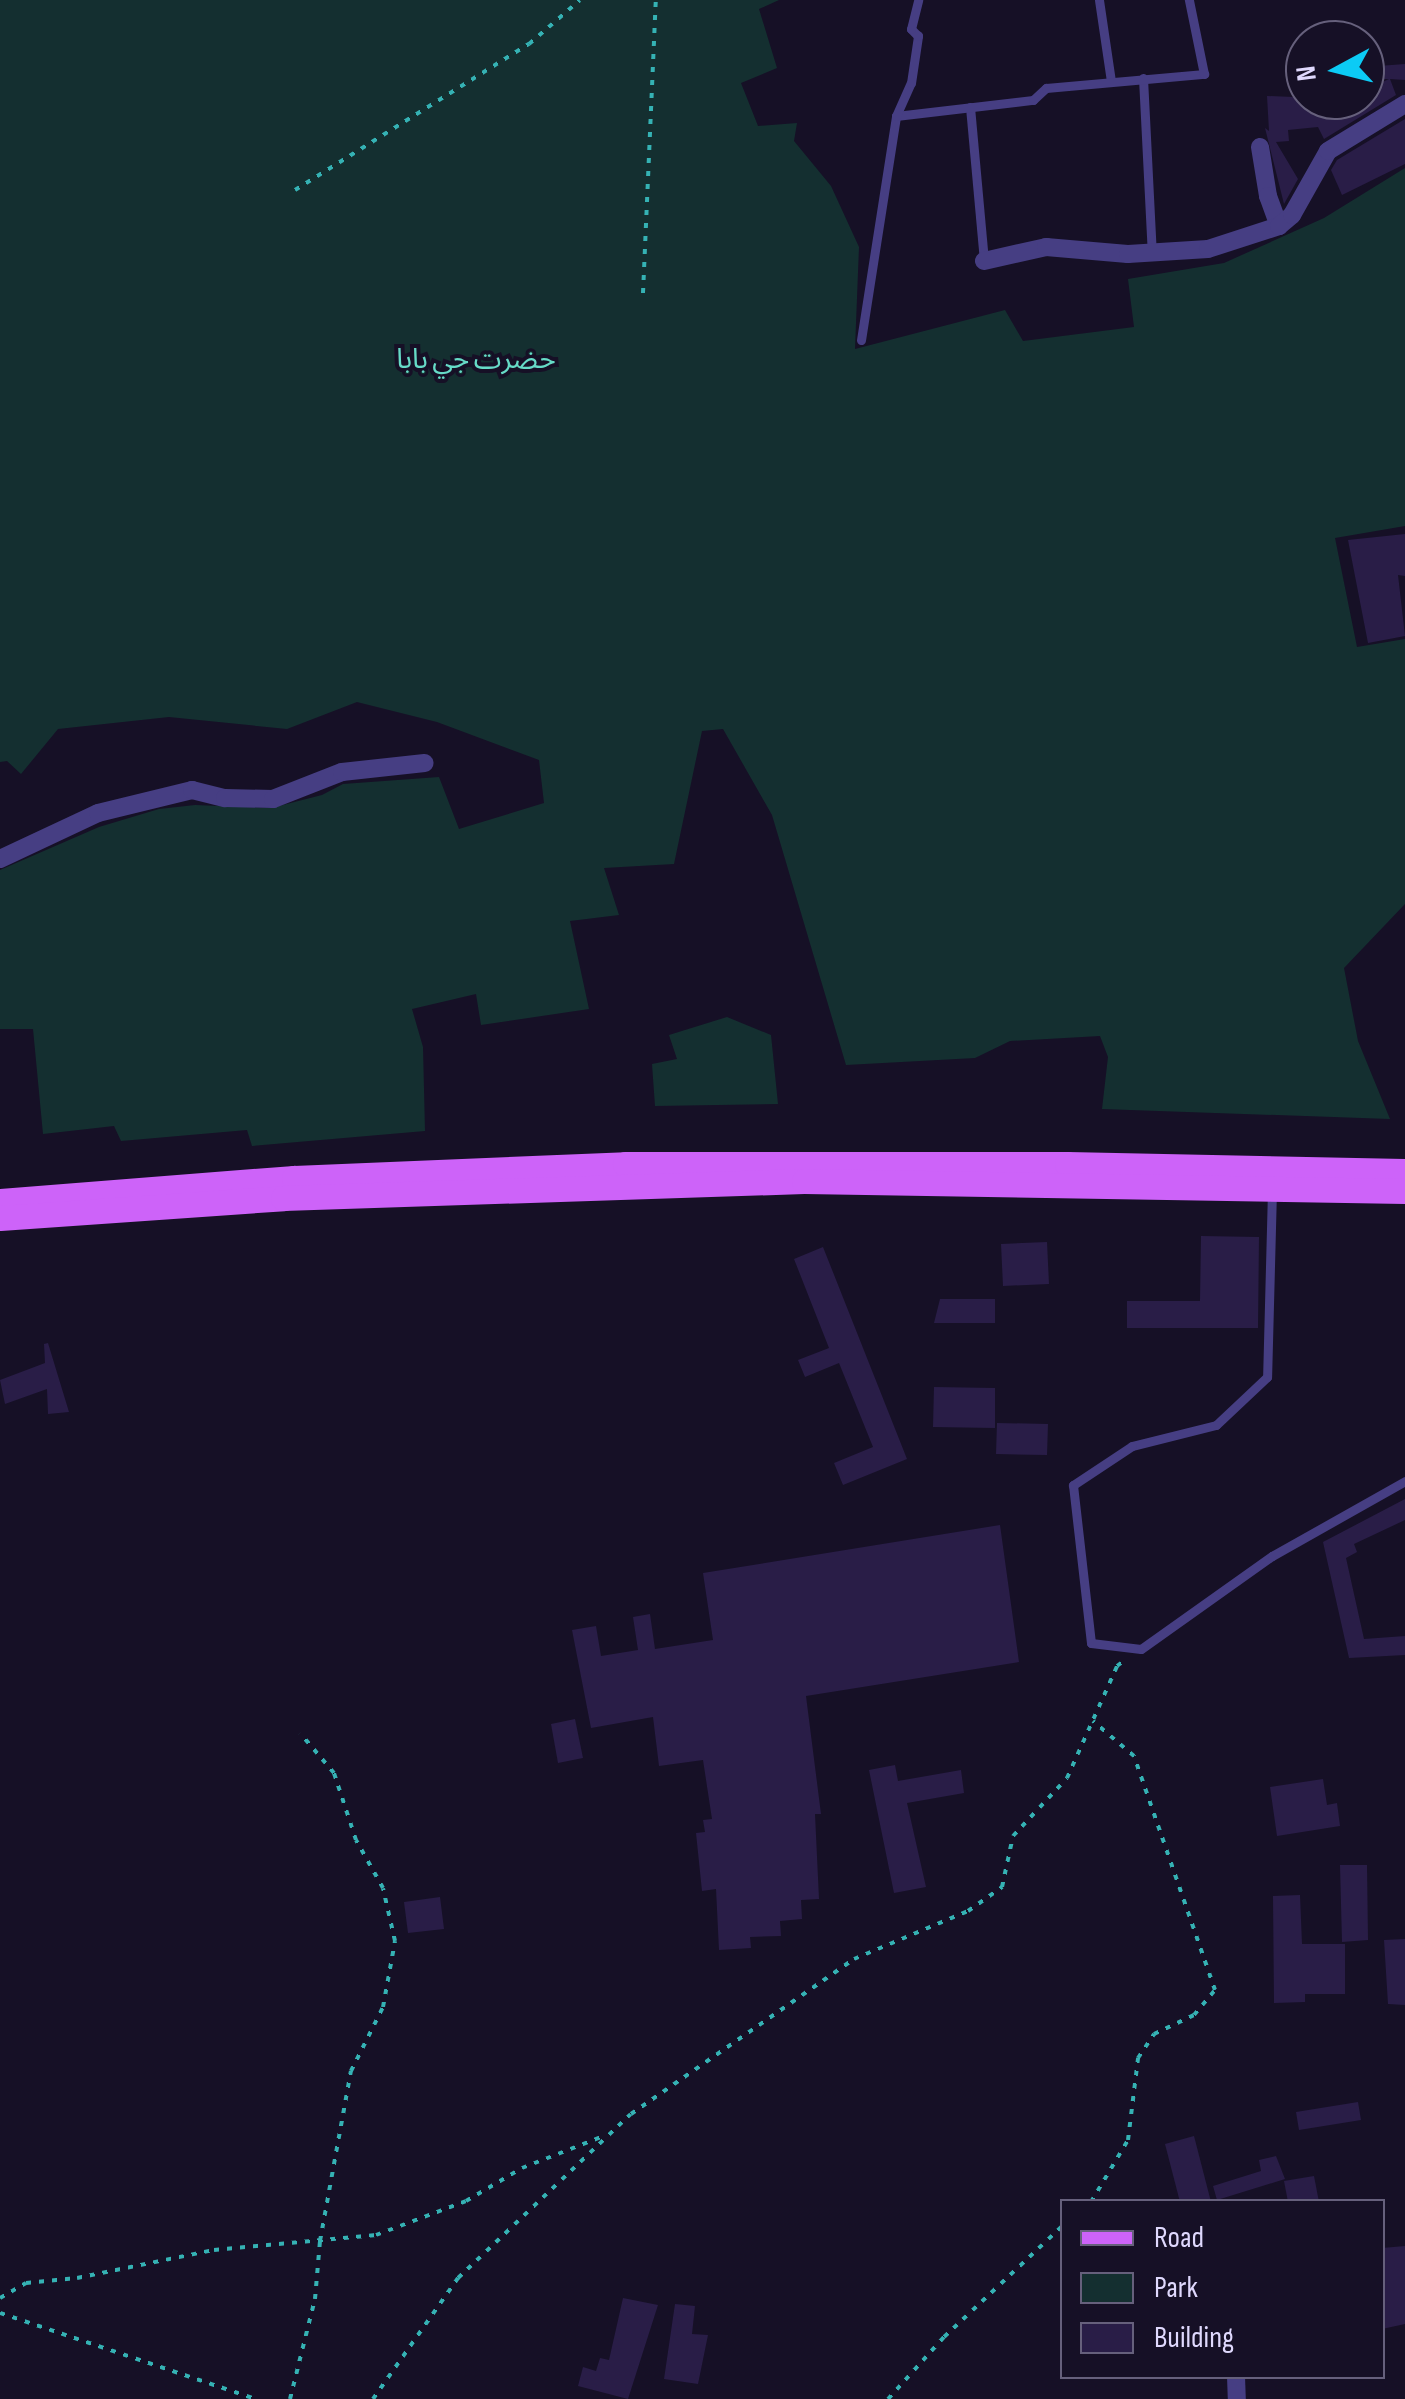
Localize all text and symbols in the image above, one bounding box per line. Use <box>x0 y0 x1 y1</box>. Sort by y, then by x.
north arrow <box>1285 20 1385 120</box>
text: N <box>1289 64 1324 83</box>
park label: حضرت جي بابا <box>396 343 556 377</box>
legend <box>1060 2199 1385 2379</box>
text: Road <box>1154 2220 1204 2256</box>
text: Park <box>1154 2270 1198 2306</box>
text: Building <box>1154 2320 1234 2356</box>

